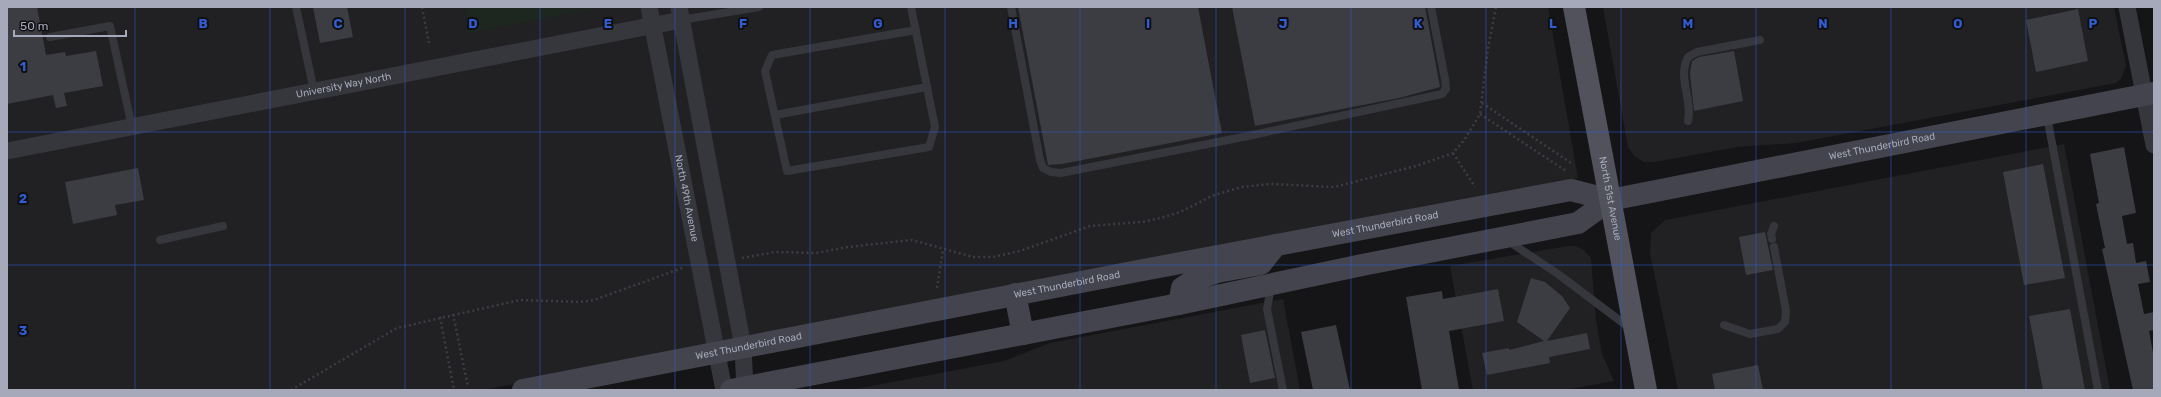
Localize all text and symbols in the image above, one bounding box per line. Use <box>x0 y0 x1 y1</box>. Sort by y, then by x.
scale bar <box>14 12 126 38</box>
text: B <box>198 16 208 31</box>
text: C <box>333 16 343 31</box>
text: D <box>468 16 478 31</box>
text: E <box>604 16 612 31</box>
text: F <box>739 16 747 31</box>
text: G <box>873 16 883 31</box>
text: H <box>1008 16 1018 31</box>
text: I <box>1146 16 1150 31</box>
text: J <box>1279 16 1287 31</box>
text: K <box>1414 16 1423 31</box>
text: L <box>1549 16 1557 31</box>
text: M <box>1683 16 1693 31</box>
text: N <box>1818 16 1828 31</box>
text: O <box>1953 16 1963 31</box>
text: P <box>2089 16 2098 31</box>
text: 50 m <box>20 19 48 33</box>
text: 1 <box>20 59 26 74</box>
street label: University Way North <box>295 70 392 101</box>
street label: West Thunderbird Road <box>1828 130 1936 163</box>
street label: North 49th Avenue <box>672 154 701 243</box>
street label: North 51st Avenue <box>1596 156 1624 242</box>
text: 2 <box>19 191 27 206</box>
street label: West Thunderbird Road <box>1331 209 1440 241</box>
street label: West Thunderbird Road <box>1013 269 1121 301</box>
text: 3 <box>19 323 28 338</box>
street label: West Thunderbird Road <box>695 330 803 362</box>

